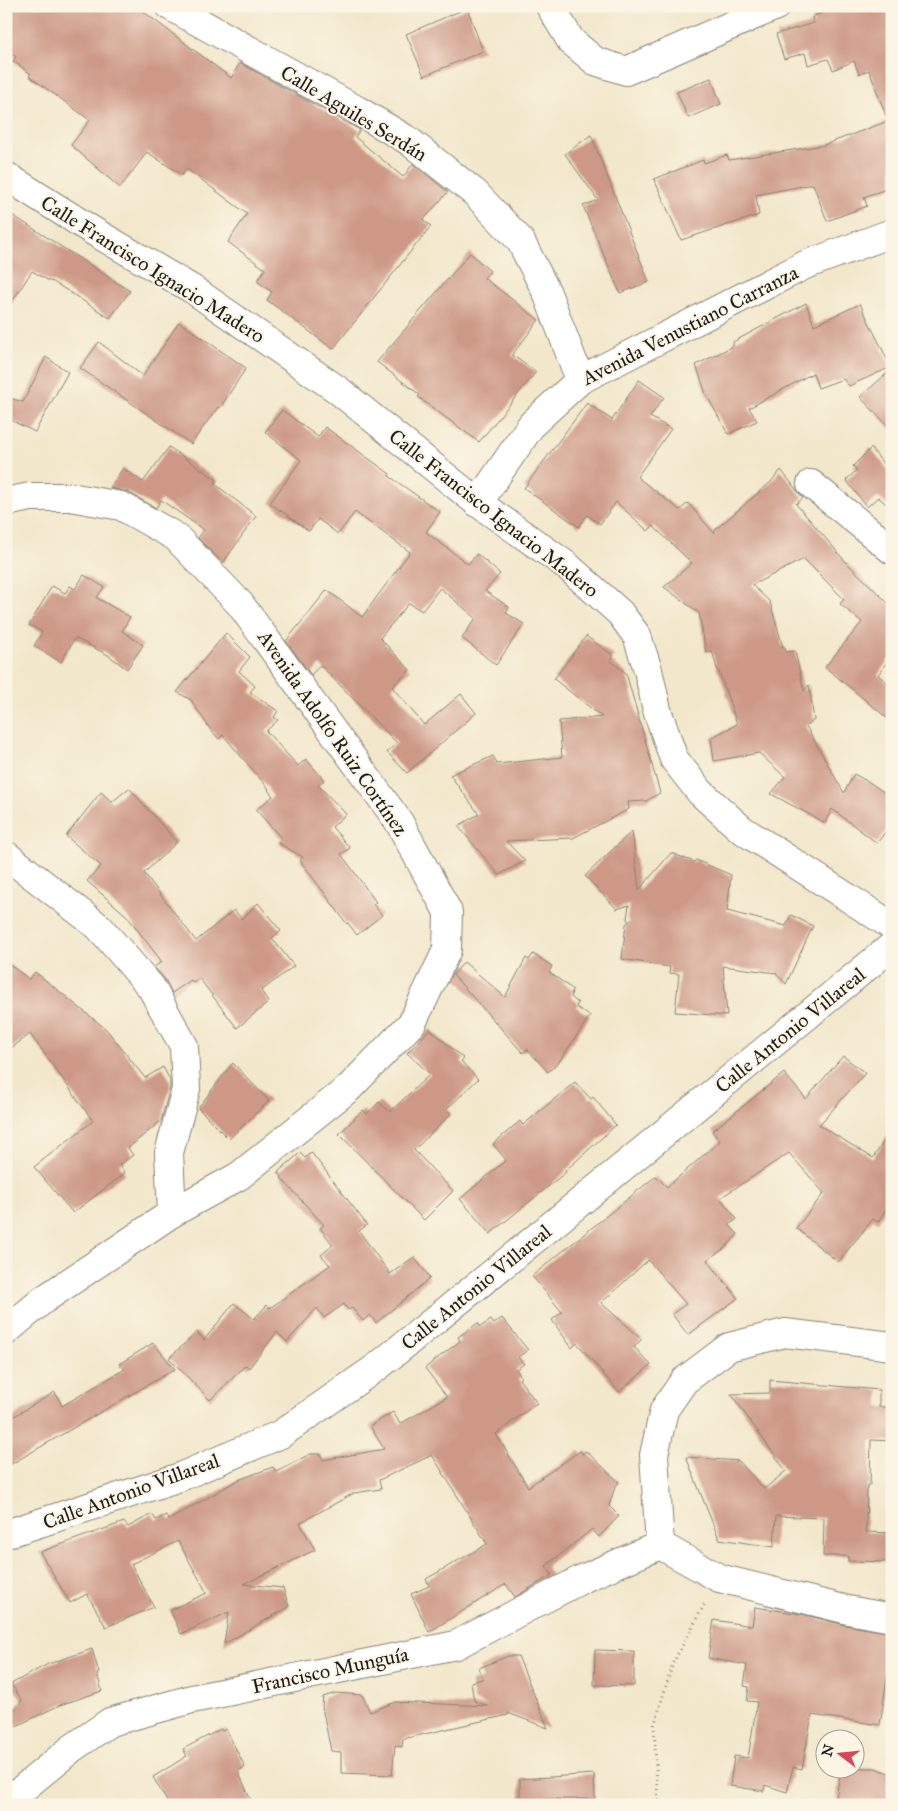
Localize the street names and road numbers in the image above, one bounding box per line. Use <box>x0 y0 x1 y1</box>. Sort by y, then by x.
street label: Calle Aguiles Serdán <box>276 60 432 167</box>
street label: Calle Francisco Ignacio Madero <box>36 190 269 349</box>
street label: Avenida Venustiano Carranza <box>577 260 803 390</box>
street label: Calle Francisco Ignacio Madero <box>384 424 604 603</box>
street label: Avenida Adolfo Ruiz Cortínez <box>252 625 413 840</box>
street label: Calle Antonio Villareal <box>710 962 870 1098</box>
street label: Calle Antonio Villareal <box>396 1219 556 1355</box>
street label: Calle Antonio Villareal <box>40 1448 223 1534</box>
street label: Francisco Munguía <box>249 1642 411 1699</box>

